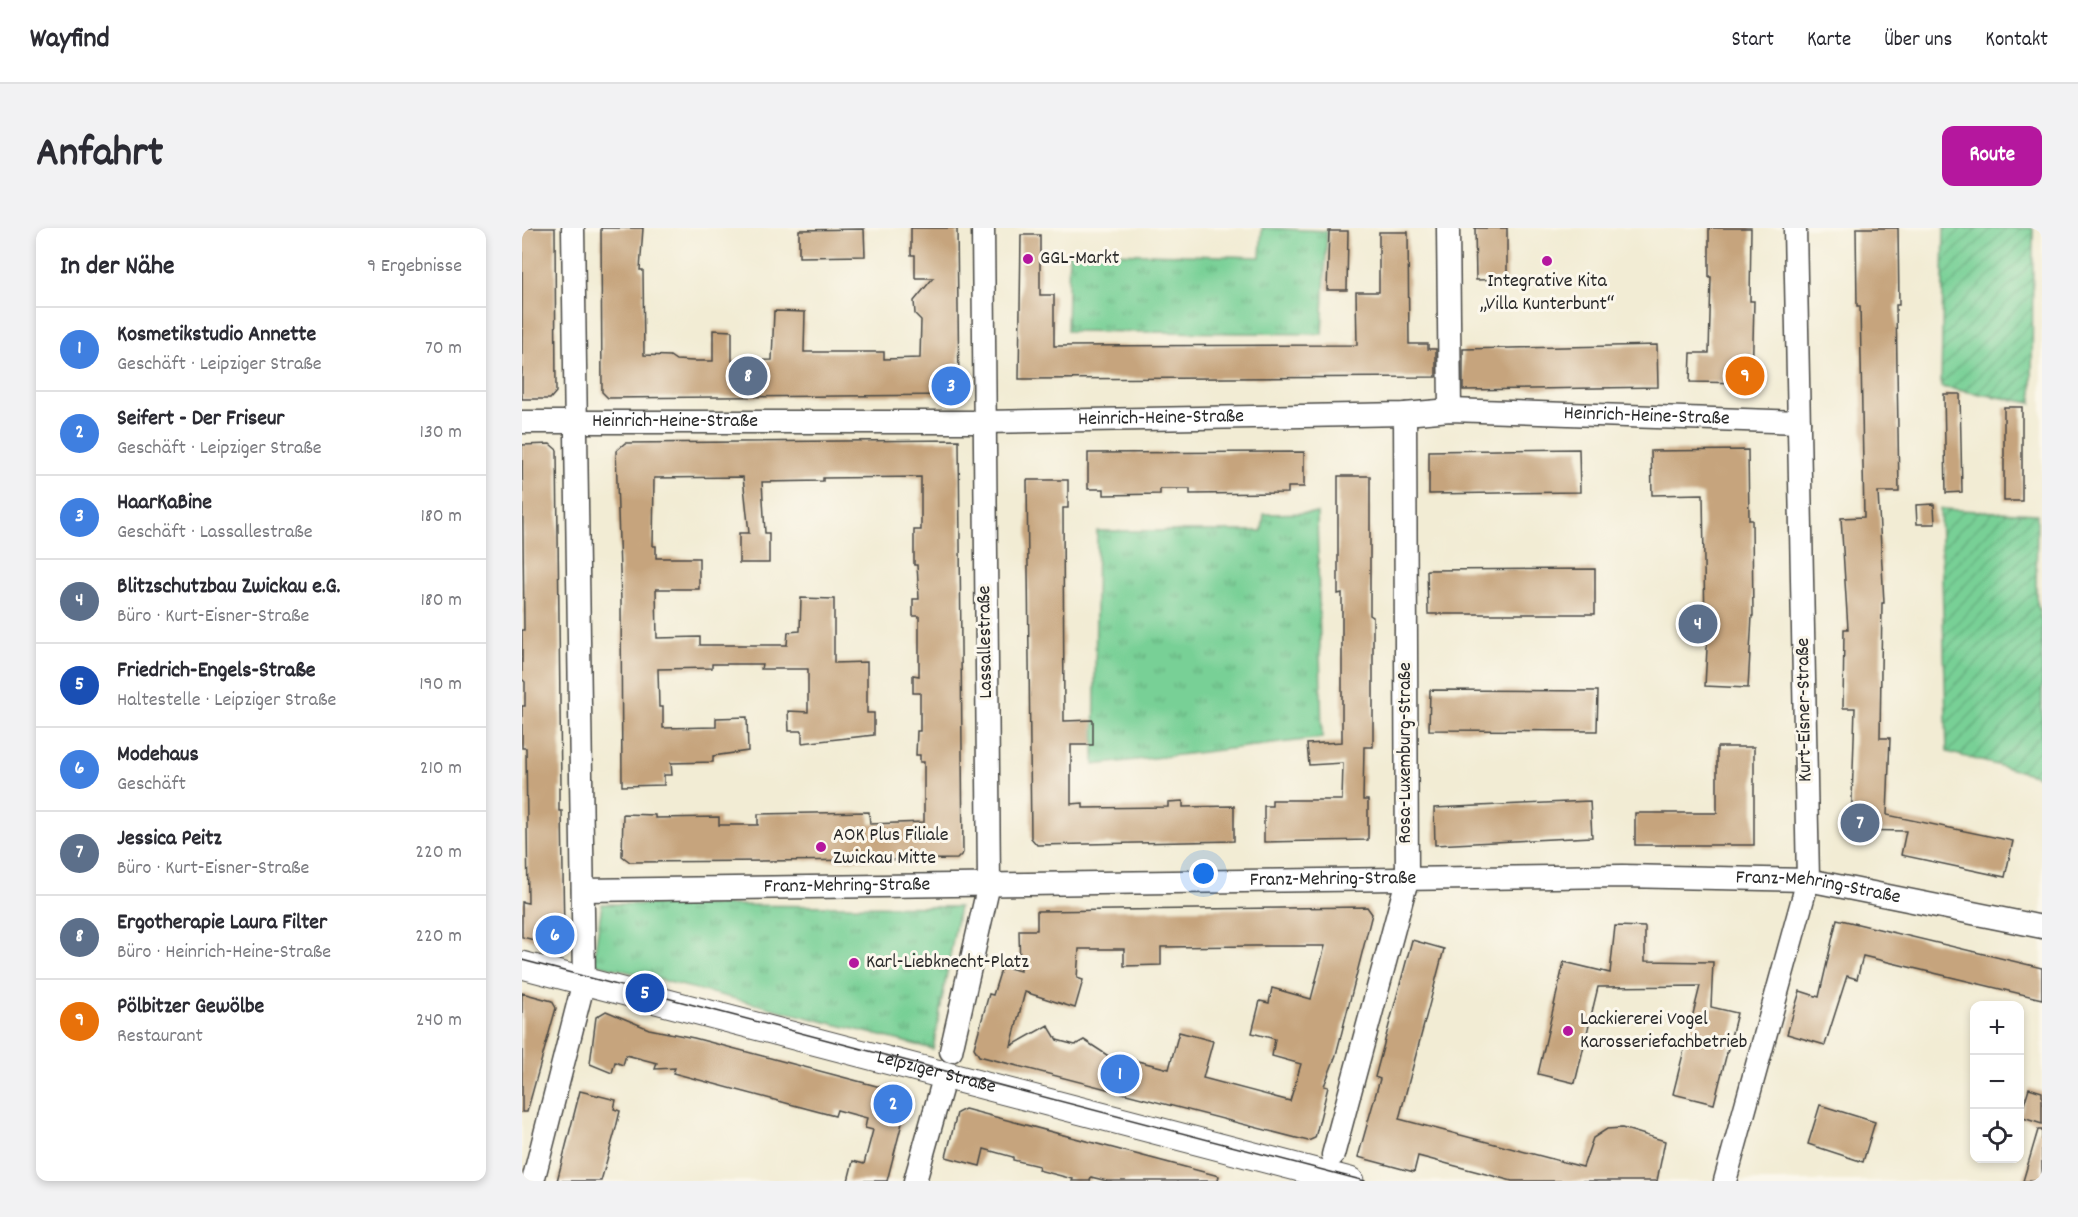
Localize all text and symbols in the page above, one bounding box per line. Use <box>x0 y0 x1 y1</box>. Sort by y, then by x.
text: Wayfind <box>30 21 110 61</box>
text: Start <box>1732 26 1774 56</box>
text: Karte <box>1807 26 1851 56</box>
text: Über uns <box>1884 26 1952 56</box>
text: Kontakt <box>1985 26 2048 56</box>
text: Anfahrt <box>36 126 163 186</box>
button: Route <box>1942 126 2042 186</box>
place label: GGL-Markt <box>1040 245 1119 273</box>
text: In der Nähe <box>60 249 174 286</box>
marker: GGL-Markt <box>1021 252 1035 266</box>
text: 9 Ergebnisse <box>367 253 462 281</box>
marker: Integrative Kita „Villa Kunterbunt“ <box>1540 254 1554 268</box>
place label: Integrative Kita „Villa Kunterbunt“ <box>1480 268 1614 319</box>
text: Kosmetikstudio Annette <box>117 320 316 351</box>
text: 1 <box>77 335 82 363</box>
text: 70 m <box>425 335 462 363</box>
text: Geschäft · Leipziger Straße <box>117 351 322 379</box>
pin: 8 <box>728 354 768 398</box>
pin: 9 <box>1726 354 1764 398</box>
pin: 3 <box>932 364 970 408</box>
street label: Heinrich-Heine-Straße <box>1563 400 1730 434</box>
street label: Heinrich-Heine-Straße <box>1078 403 1244 434</box>
text: Seifert - Der Friseur <box>117 404 285 435</box>
street label: Heinrich-Heine-Straße <box>592 408 758 436</box>
text: 2 <box>75 419 84 447</box>
text: 130 m <box>420 419 462 447</box>
text: Geschäft · Leipziger Straße <box>117 435 322 463</box>
text: HaarKaBine <box>117 488 212 519</box>
text: 3 <box>75 503 84 531</box>
text: 180 m <box>420 503 462 531</box>
text: Geschäft · Lassallestraße <box>117 519 313 547</box>
text: Blitzschutzbau Zwickau e.G. <box>117 572 340 603</box>
street label: Lassallestraße <box>971 585 1001 699</box>
text: 4 <box>75 587 84 615</box>
text: 180 m <box>420 587 462 615</box>
pin: 4 <box>1678 602 1718 646</box>
text: Büro · Kurt-Eisner-Straße <box>117 603 309 631</box>
street label: Kurt-Eisner-Straße <box>1790 637 1820 782</box>
text: Friedrich-Engels-Straße <box>117 656 316 687</box>
street label: Rosa-Luxemburg-Straße <box>1392 662 1420 844</box>
text: 5 <box>75 671 84 699</box>
text: 190 m <box>419 671 462 699</box>
text: Haltestelle · Leipziger Straße <box>117 687 336 715</box>
text: Modehaus <box>117 740 199 771</box>
text: 6 <box>75 755 84 783</box>
text: 210 m <box>420 755 462 783</box>
text: Geschäft <box>117 771 186 799</box>
pin: 7 <box>1840 800 1880 846</box>
place label: AOK Plus Filiale Zwickau Mitte <box>833 822 949 873</box>
text: Jessica Peitz <box>117 824 222 855</box>
text: 7 <box>76 839 83 867</box>
text: 220 m <box>415 839 462 867</box>
marker: AOK Plus Filiale Zwickau Mitte <box>814 840 828 854</box>
text: Büro · Kurt-Eisner-Straße <box>117 855 309 883</box>
your location <box>1189 859 1218 888</box>
street label: Franz-Mehring-Straße <box>1735 864 1903 912</box>
street label: Franz-Mehring-Straße <box>1250 865 1417 895</box>
street label: Franz-Mehring-Straße <box>764 871 931 902</box>
text: Ergotherapie Laura Filter <box>117 908 327 939</box>
pin: 6 <box>536 912 574 958</box>
text: 8 <box>75 923 84 951</box>
text: 220 m <box>415 923 462 951</box>
text: Büro · Heinrich-Heine-Straße <box>117 939 331 967</box>
place label: Karl-Liebknecht-Platz <box>866 949 1029 977</box>
marker: Karl-Liebknecht-Platz <box>847 956 861 970</box>
pin: 5 <box>626 970 664 1016</box>
text: Pölbitzer Gewölbe <box>117 992 264 1023</box>
map controls <box>1970 1001 2024 1163</box>
button: + <box>1970 1001 2024 1055</box>
place label: Lackiererei Vogel Karosseriefachbetrieb <box>1580 1006 1747 1057</box>
text: 9 <box>75 1007 84 1035</box>
text: 240 m <box>416 1007 462 1035</box>
text: Restaurant <box>117 1023 203 1051</box>
marker: Lackiererei Vogel Karosseriefachbetrieb <box>1561 1024 1575 1038</box>
street label: Leipziger Straße <box>874 1044 999 1102</box>
pin: 1 <box>1100 1052 1140 1096</box>
button: − <box>1970 1055 2024 1109</box>
pin: 2 <box>874 1082 913 1126</box>
button: locate <box>1970 1109 2024 1163</box>

